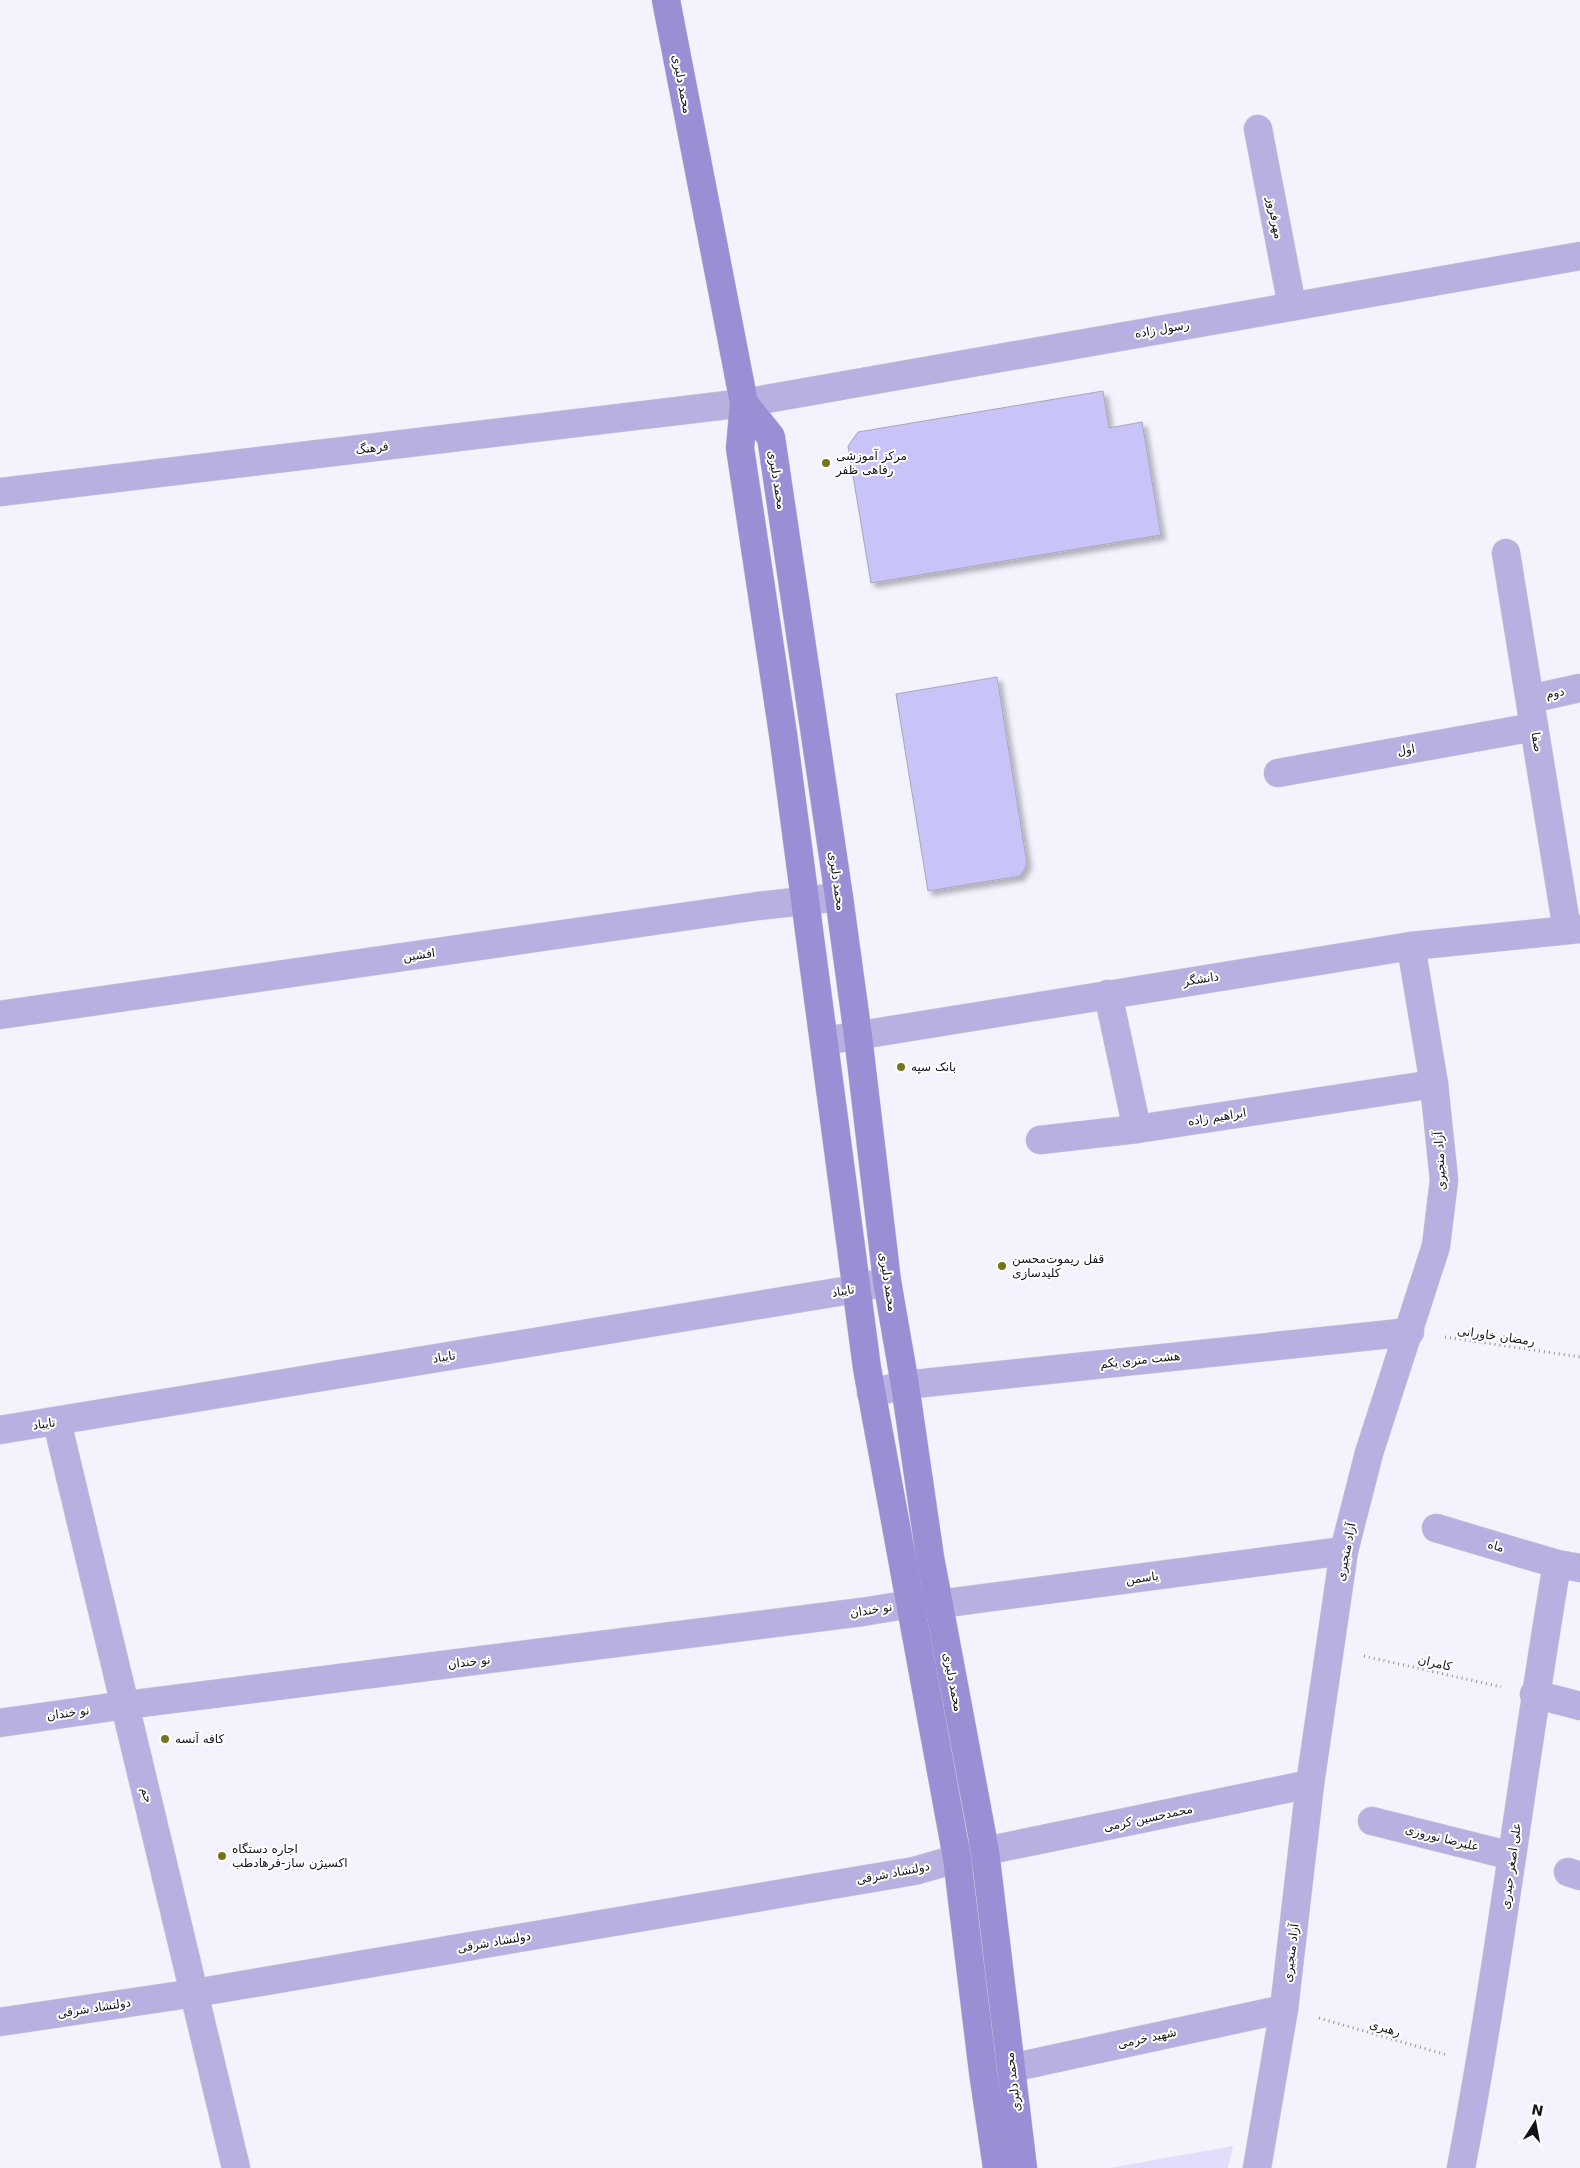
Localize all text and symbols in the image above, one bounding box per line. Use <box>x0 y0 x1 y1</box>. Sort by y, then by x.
street label: محمد دلیری <box>668 53 695 115</box>
street label: مهرفروز <box>1263 195 1286 240</box>
street label: رسول زاده <box>1134 317 1191 342</box>
street label: فرهنگ <box>355 439 389 458</box>
place label: مرکز آموزشی رفاهی ظفر <box>835 448 907 478</box>
street label: محمد دلیری <box>764 449 789 511</box>
marker: مرکز آموزشی رفاهی ظفر <box>820 457 832 469</box>
street label: دوم <box>1544 684 1566 703</box>
street label: صفا <box>1529 731 1545 753</box>
street label: اول <box>1396 742 1416 759</box>
street label: محمد دلیری <box>825 850 848 912</box>
street label: افشین <box>402 946 436 965</box>
street label: دانشگر <box>1181 969 1220 990</box>
place label: بانک سپه <box>911 1060 956 1074</box>
marker: بانک سپه <box>895 1061 907 1073</box>
street label: ابراهیم زاده <box>1187 1105 1247 1130</box>
street label: آزاد منجیری <box>1430 1130 1450 1191</box>
street label: محمد دلیری <box>875 1251 900 1313</box>
place label: قفل ریموت‌محسن کلیدسازی <box>1012 1252 1104 1281</box>
marker: قفل ریموت‌محسن کلیدسازی <box>996 1260 1008 1272</box>
street label: تایباد <box>830 1282 856 1300</box>
street label: رمضان خاورانی <box>1456 1324 1536 1349</box>
street label: تایباد <box>432 1348 456 1366</box>
street label: هشت متری یکم <box>1099 1349 1181 1372</box>
street label: تایباد <box>32 1415 56 1433</box>
street label: آزاد منجیری <box>1333 1521 1360 1583</box>
street label: ماه <box>1486 1537 1506 1555</box>
street label: یاسمن <box>1125 1569 1160 1588</box>
street label: نو خندان <box>849 1600 893 1621</box>
street label: محمد دلیری <box>939 1651 966 1713</box>
street label: نو خندان <box>447 1652 491 1673</box>
street label: کامران <box>1416 1652 1454 1675</box>
street label: نو خندان <box>46 1703 90 1724</box>
place label: کافه آنسه <box>175 1731 224 1746</box>
marker: کافه آنسه <box>159 1733 171 1745</box>
street label: جم <box>138 1786 156 1804</box>
street label: محمدحسین کرمی <box>1102 1802 1194 1835</box>
street label: علیرضا نوروزی <box>1404 1822 1480 1855</box>
street label: علی اصغر حیدری <box>1498 1822 1525 1910</box>
place label: اجاره دستگاه اکسیژن ساز-فرهادطب <box>232 1842 347 1871</box>
marker: اجاره دستگاه اکسیژن ساز-فرهادطب <box>216 1850 228 1862</box>
street label: دولتشاد شرقی <box>855 1859 931 1888</box>
street label: آزاد منجیری <box>1279 1922 1303 1983</box>
street label: دولتشاد شرقی <box>456 1929 532 1956</box>
street label: دولتشاد شرقی <box>56 1995 132 2022</box>
street label: رهبری <box>1368 2017 1402 2040</box>
street label: شهید خرمی <box>1116 2025 1178 2052</box>
street label: محمد دلیری <box>1002 2051 1025 2113</box>
north arrow <box>1510 2098 1560 2148</box>
text: N <box>1530 2101 1545 2119</box>

